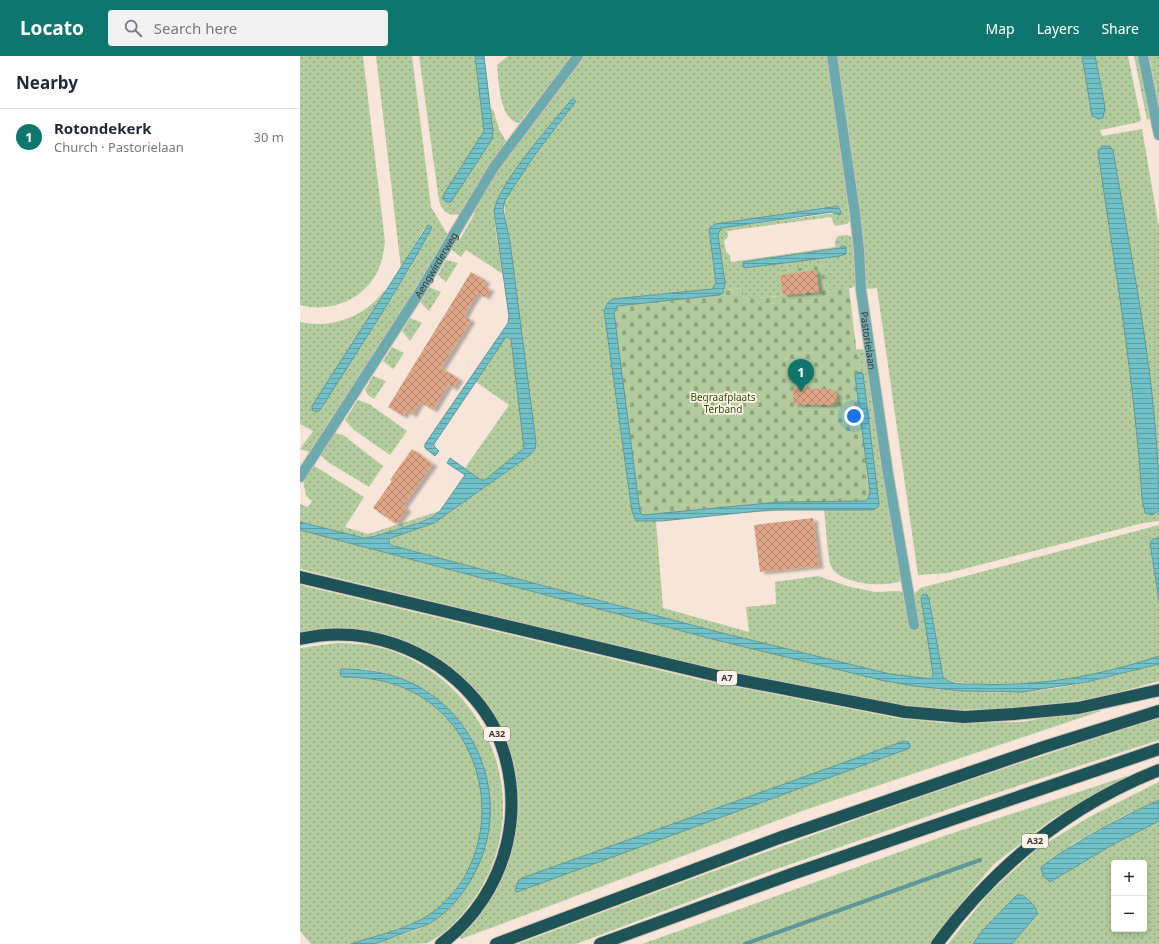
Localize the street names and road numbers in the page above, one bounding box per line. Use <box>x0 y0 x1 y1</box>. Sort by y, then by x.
street label: Aengwirderweg <box>411 229 461 300</box>
street label: Pastorielaan <box>857 311 880 371</box>
road number: A7 <box>717 671 737 685</box>
road number: A32 <box>484 727 510 741</box>
road number: A32 <box>1022 834 1048 848</box>

